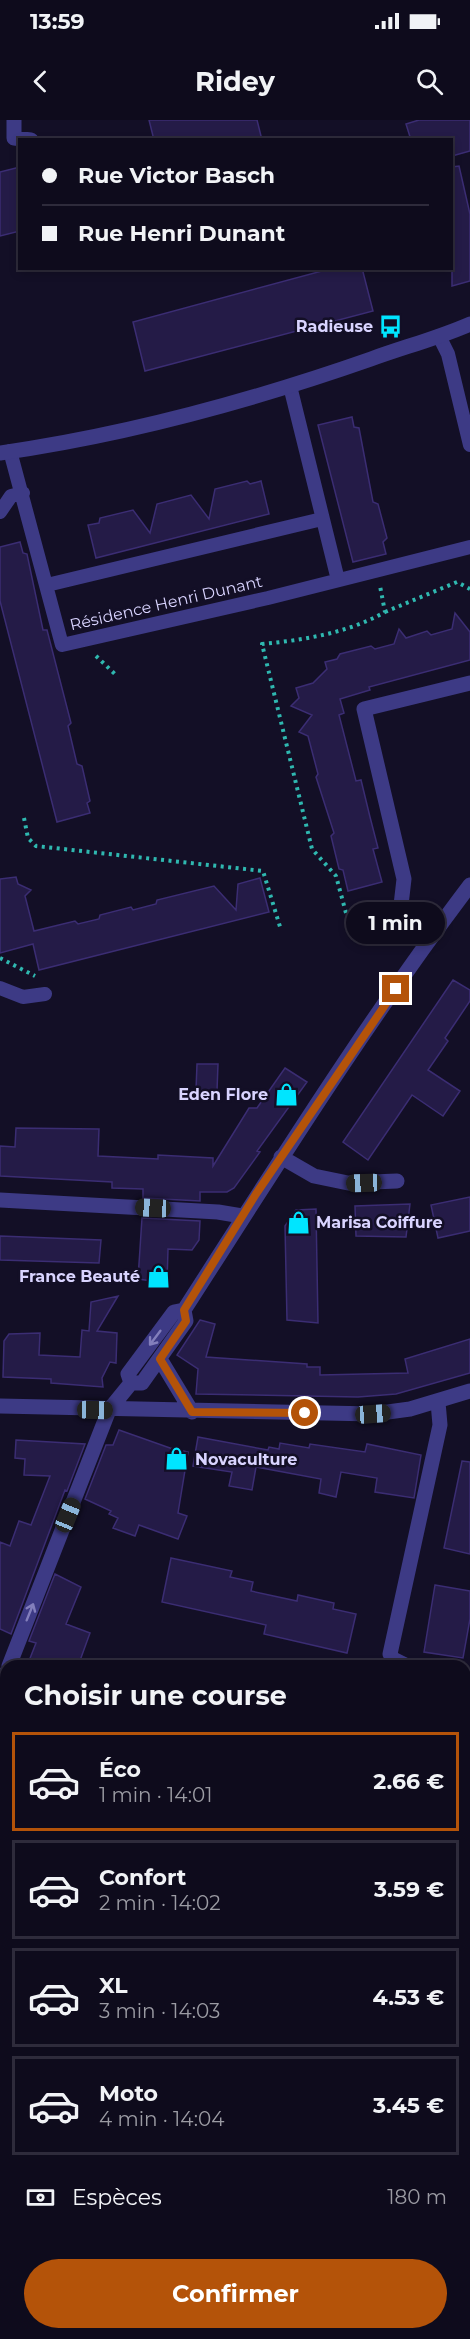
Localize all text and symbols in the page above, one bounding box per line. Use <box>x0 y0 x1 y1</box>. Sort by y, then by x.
text: 13:59 <box>30 8 85 35</box>
icon: back <box>24 65 57 98</box>
text: Ridey <box>195 65 275 98</box>
icon: search <box>413 65 446 98</box>
text: Rue Victor Basch <box>78 162 275 189</box>
text: Rue Henri Dunant <box>78 220 285 247</box>
bus stop icon: Radieuse <box>378 313 404 339</box>
place label: Radieuse <box>296 317 373 336</box>
street label: Résidence Henri Dunant <box>68 571 265 634</box>
callout: 1 min <box>346 902 446 944</box>
text: 1 min <box>368 911 423 935</box>
route end <box>382 975 409 1002</box>
shop icon: Eden Flore <box>273 1081 299 1107</box>
place label: Eden Flore <box>178 1085 268 1104</box>
car <box>346 1173 382 1193</box>
car <box>135 1198 171 1218</box>
shop icon: Marisa Coiffure <box>285 1209 311 1235</box>
place label: Marisa Coiffure <box>316 1213 443 1232</box>
shop icon: France Beauté <box>145 1263 171 1289</box>
place label: France Beauté <box>19 1267 140 1286</box>
one-way arrow <box>149 1329 162 1345</box>
route start <box>291 1399 318 1426</box>
car <box>77 1401 113 1419</box>
car <box>354 1404 392 1424</box>
shop icon: Novaculture <box>164 1446 190 1472</box>
place label: Novaculture <box>195 1450 297 1469</box>
car <box>53 1495 83 1535</box>
one-way arrow <box>25 1603 36 1622</box>
text: Choisir une course <box>24 1679 287 1712</box>
icon: car <box>27 1755 81 1809</box>
text: Éco <box>99 1756 141 1783</box>
text: 2.66 € <box>373 1768 444 1795</box>
text: 1 min · 14:01 <box>99 1783 212 1807</box>
icon: car <box>27 1863 81 1917</box>
text: Confort <box>99 1864 186 1891</box>
text: 3.59 € <box>374 1876 444 1903</box>
text: 2 min · 14:02 <box>99 1891 221 1915</box>
icon: car <box>27 1971 81 2025</box>
text: XL <box>99 1972 128 1999</box>
text: 4.53 € <box>373 1984 444 2011</box>
text: 3 min · 14:03 <box>99 1999 220 2023</box>
icon: car <box>27 2079 81 2133</box>
text: Moto <box>99 2080 158 2107</box>
text: 3.45 € <box>373 2092 444 2119</box>
text: 4 min · 14:04 <box>99 2107 224 2131</box>
icon: cash <box>24 2181 57 2214</box>
text: Espèces <box>72 2184 162 2211</box>
text: 180 m <box>387 2185 447 2209</box>
button: Confirmer <box>24 2259 447 2328</box>

